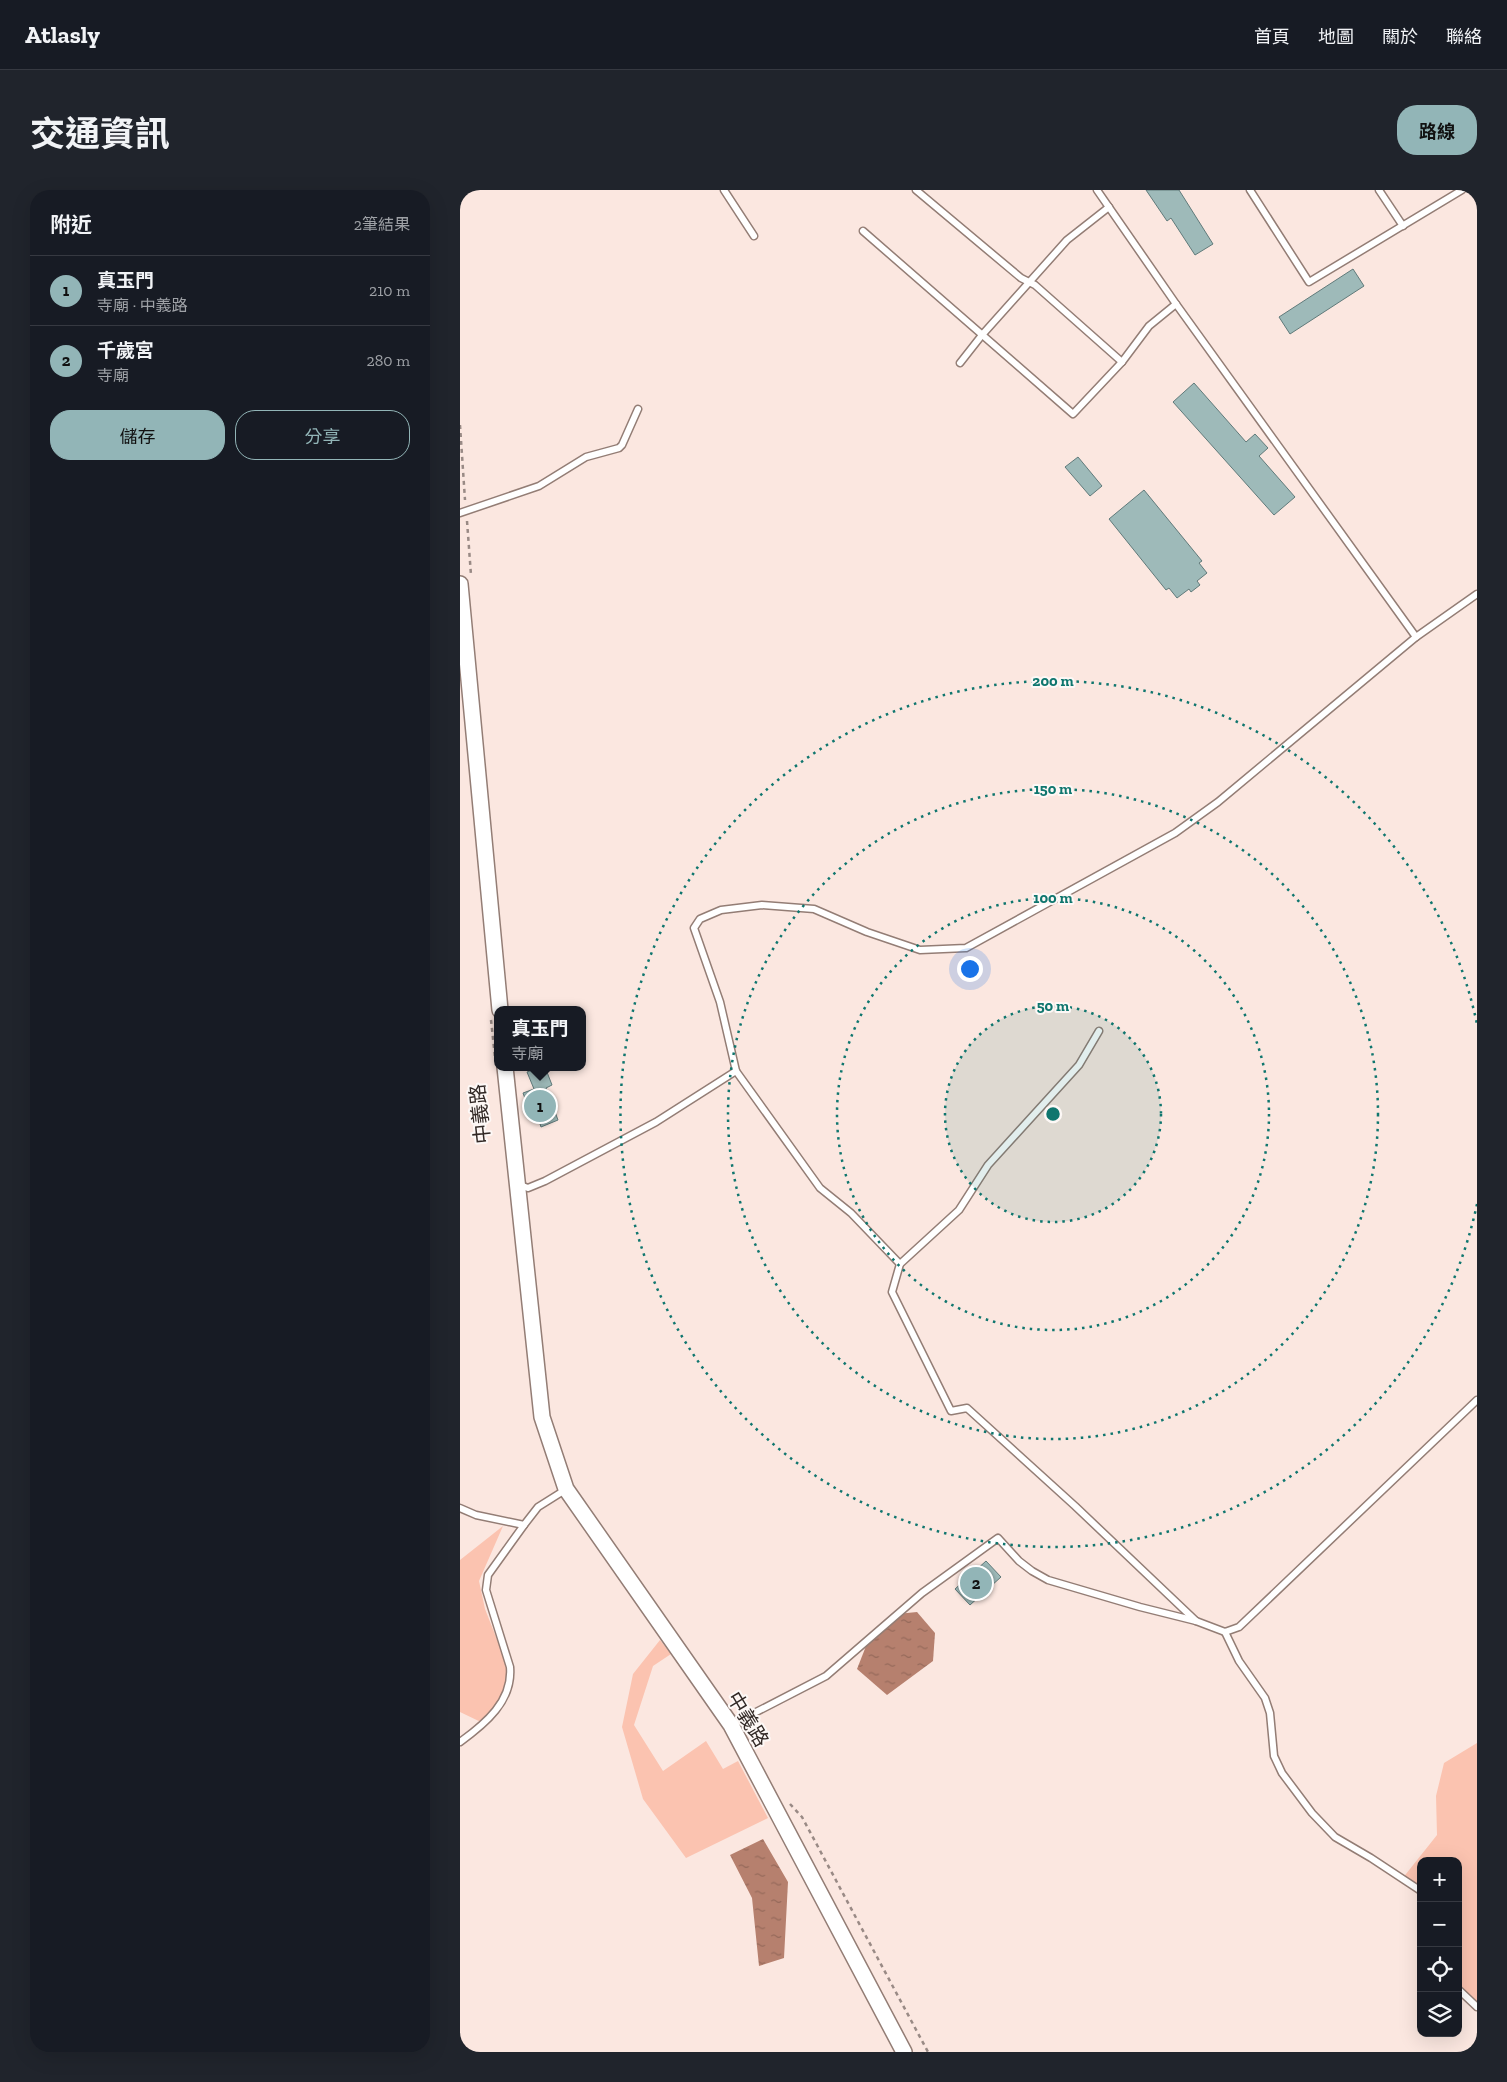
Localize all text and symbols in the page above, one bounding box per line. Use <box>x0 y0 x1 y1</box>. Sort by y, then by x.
text: Atlasly <box>25 20 100 49</box>
text: 首頁 <box>1254 26 1290 48</box>
text: 地圖 <box>1318 26 1354 48</box>
text: 關於 <box>1382 26 1418 48</box>
text: 聯絡 <box>1446 26 1482 48</box>
button: 路線 <box>1397 105 1477 155</box>
text: 交通資訊 <box>30 113 170 155</box>
text: 附近 <box>50 212 92 237</box>
text: 2筆結果 <box>354 215 410 234</box>
text: 真玉門 <box>97 269 154 292</box>
text: 1 <box>63 281 69 300</box>
text: 210 m <box>369 281 410 300</box>
text: 寺廟 · 中義路 <box>97 296 188 315</box>
text: 千歲宮 <box>97 339 154 362</box>
text: 2 <box>62 351 70 370</box>
text: 280 m <box>366 351 410 370</box>
text: 寺廟 <box>97 366 129 385</box>
button: 儲存 <box>50 410 225 460</box>
button: 分享 <box>235 410 410 460</box>
text: 200 m <box>1032 672 1074 690</box>
text: 150 m <box>1034 780 1072 798</box>
text: 100 m <box>1033 889 1073 907</box>
your location <box>957 956 983 982</box>
text: 50 m <box>1037 997 1069 1015</box>
popup <box>494 1006 586 1071</box>
text: 真玉門 <box>511 1017 569 1040</box>
text: 寺廟 <box>511 1044 544 1063</box>
street label: 中義路 <box>465 1083 495 1145</box>
pin: 1 <box>524 1087 556 1125</box>
centre of rings <box>1044 1105 1062 1123</box>
pin: 2 <box>960 1564 992 1602</box>
street label: 中義路 <box>722 1687 774 1751</box>
map controls <box>1417 1857 1462 2037</box>
button: + <box>1417 1857 1462 1902</box>
button: − <box>1417 1902 1462 1947</box>
button: locate <box>1417 1947 1462 1992</box>
button: layers <box>1417 1992 1462 2037</box>

